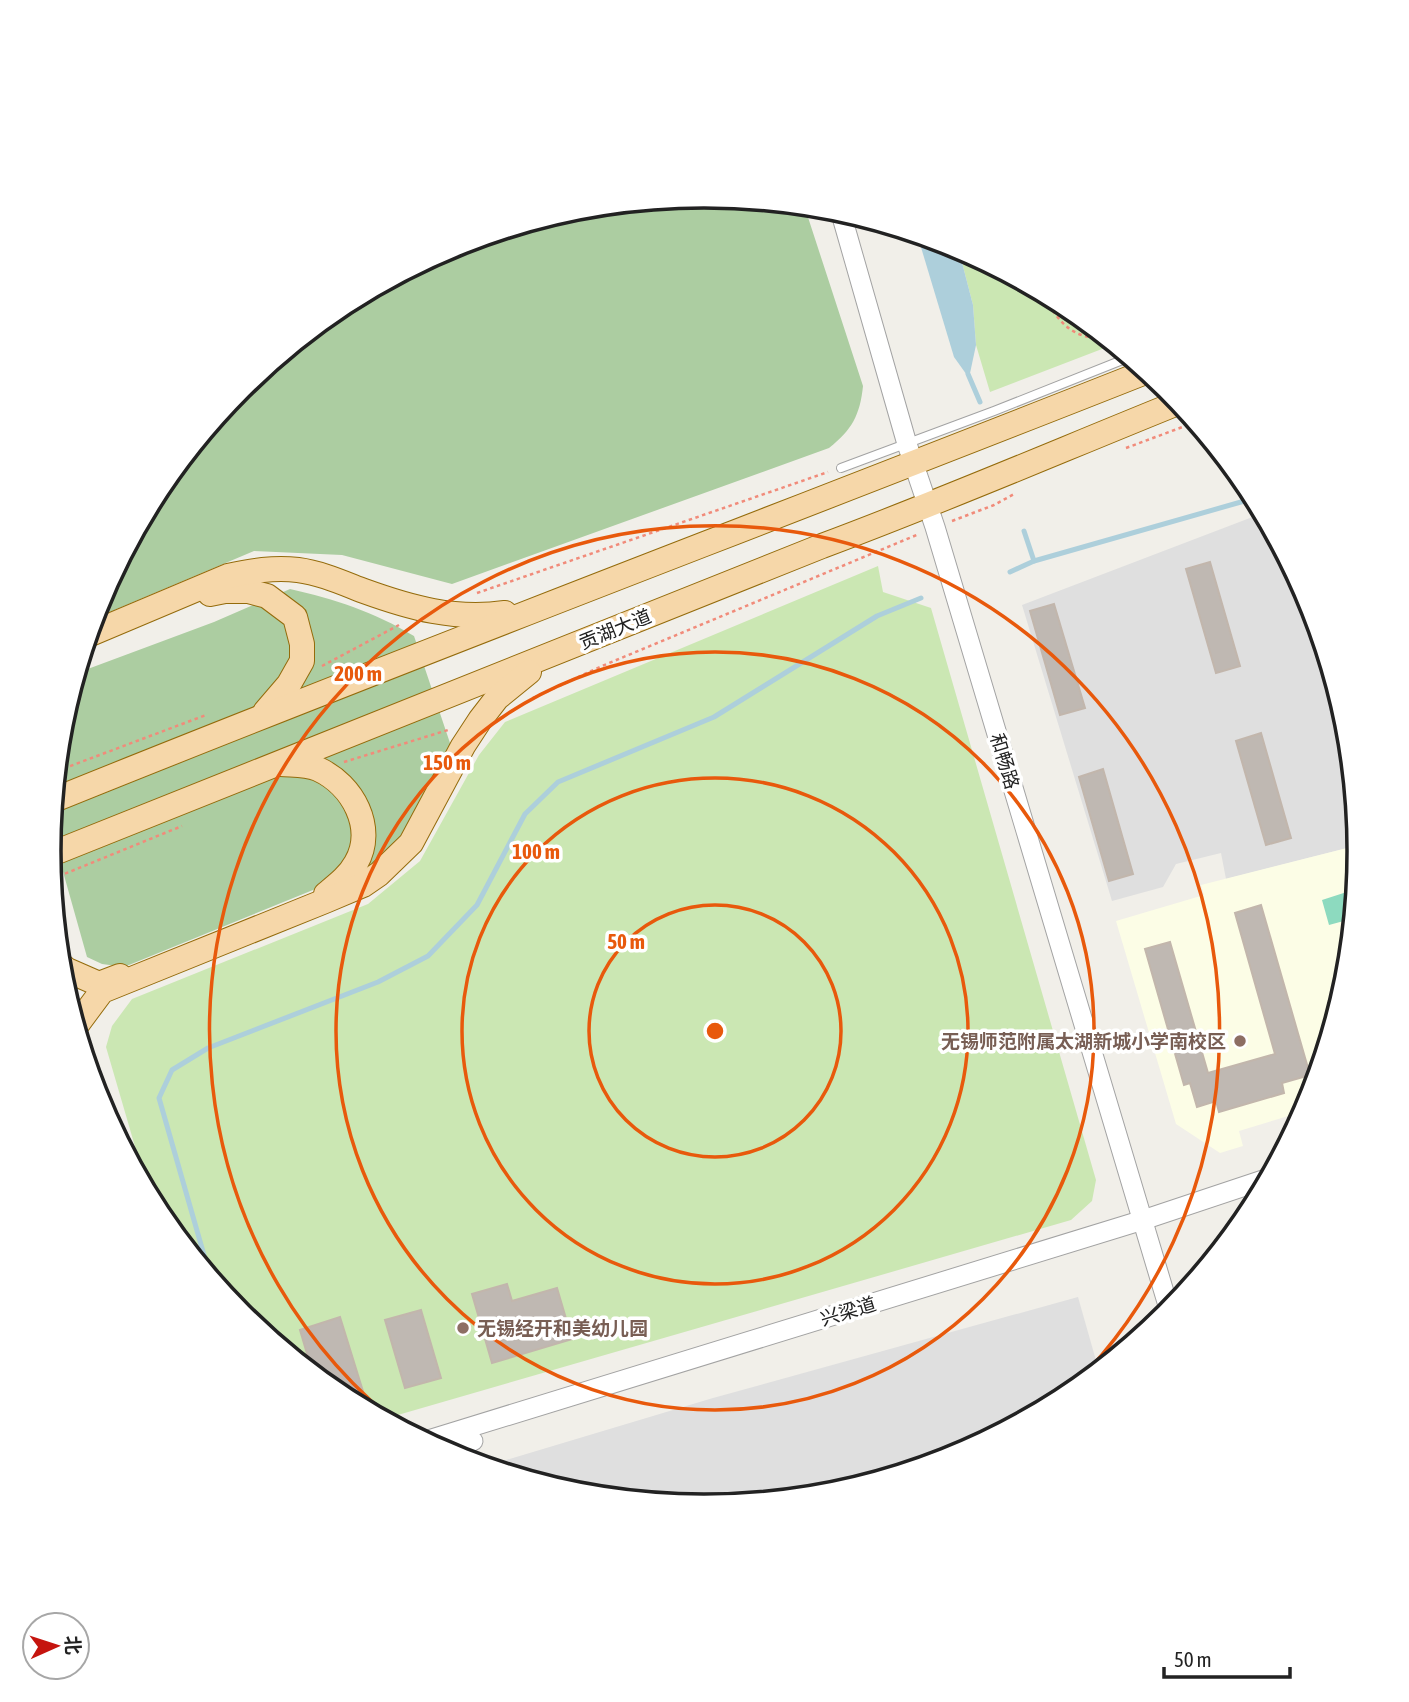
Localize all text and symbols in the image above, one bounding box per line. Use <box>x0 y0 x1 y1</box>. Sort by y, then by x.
street label: 贡湖大道 <box>576 605 654 653</box>
text: 200 m <box>334 661 382 685</box>
street label: 和畅路 <box>986 731 1024 791</box>
text: 150 m <box>423 750 471 774</box>
text: 100 m <box>512 839 560 863</box>
text: 50 m <box>607 929 645 953</box>
centre of rings <box>703 1019 727 1043</box>
place label: 无锡师范附属太湖新城小学南校区 <box>941 1030 1226 1052</box>
marker: 无锡师范附属太湖新城小学南校区 <box>1232 1033 1248 1049</box>
street label: 兴梁道 <box>818 1292 878 1330</box>
place label: 无锡经开和美幼儿园 <box>477 1317 648 1339</box>
marker: 无锡经开和美幼儿园 <box>455 1320 471 1336</box>
north arrow <box>21 1611 91 1681</box>
text: 北 <box>61 1635 84 1655</box>
scale bar <box>1164 1636 1290 1680</box>
text: 50 m <box>1174 1647 1212 1671</box>

